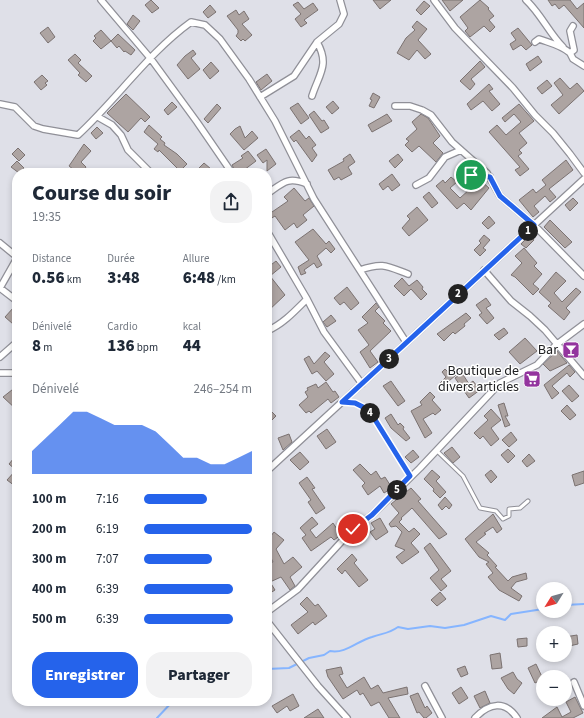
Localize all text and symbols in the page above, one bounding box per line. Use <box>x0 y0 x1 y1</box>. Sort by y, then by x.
pin <box>454 158 488 192</box>
icon: arrive <box>460 164 482 186</box>
text: Course du soir <box>32 177 171 209</box>
button: share <box>210 181 252 223</box>
text: 19:35 <box>32 208 61 226</box>
pin: 1 <box>518 221 538 241</box>
text: 1 <box>525 223 531 238</box>
text: Distance <box>32 251 71 266</box>
text: Durée <box>107 251 135 266</box>
text: Allure <box>183 251 209 266</box>
text: 0.56 <box>32 266 65 290</box>
text: 3:48 <box>107 266 140 290</box>
text: 6:48 <box>183 266 215 290</box>
text: km <box>65 272 81 287</box>
text: /km <box>215 272 236 287</box>
pin: 2 <box>448 284 468 304</box>
text: 2 <box>455 286 461 301</box>
text: Dénivelé <box>32 319 72 334</box>
text: Cardio <box>107 319 138 334</box>
text: kcal <box>183 319 201 334</box>
text: 8 <box>32 334 41 358</box>
text: 136 <box>107 334 135 358</box>
text: 44 <box>183 334 201 358</box>
text: m <box>41 340 52 355</box>
text: bpm <box>135 340 158 355</box>
place label: Bar <box>538 340 558 360</box>
bar icon: Bar <box>561 340 581 360</box>
pin: 3 <box>379 349 399 369</box>
text: 3 <box>386 351 392 366</box>
place label: Boutique de divers articles <box>438 361 519 397</box>
supermarket icon: Boutique de divers articles <box>522 369 542 389</box>
text: Dénivelé <box>32 380 79 398</box>
text: 246–254 m <box>194 380 252 398</box>
pin: 4 <box>360 403 380 423</box>
text: 4 <box>367 405 373 420</box>
pin: 5 <box>387 480 407 500</box>
text: 5 <box>394 482 400 497</box>
text: 100 m <box>32 490 66 508</box>
text: 7:16 <box>96 490 119 508</box>
pin <box>336 512 370 546</box>
icon: check <box>342 518 364 540</box>
text: 200 m <box>32 520 66 538</box>
text: 6:19 <box>96 520 119 538</box>
text: 300 m <box>32 550 66 568</box>
text: 7:07 <box>96 550 119 568</box>
text: 400 m <box>32 580 66 598</box>
text: 6:39 <box>96 580 119 598</box>
north arrow <box>536 582 572 618</box>
map controls <box>536 582 572 706</box>
text: 500 m <box>32 610 66 628</box>
text: 6:39 <box>96 610 119 628</box>
button: + <box>536 626 572 662</box>
button: Enregistrer <box>32 652 138 698</box>
button: Partager <box>146 652 252 698</box>
button: − <box>536 670 572 706</box>

